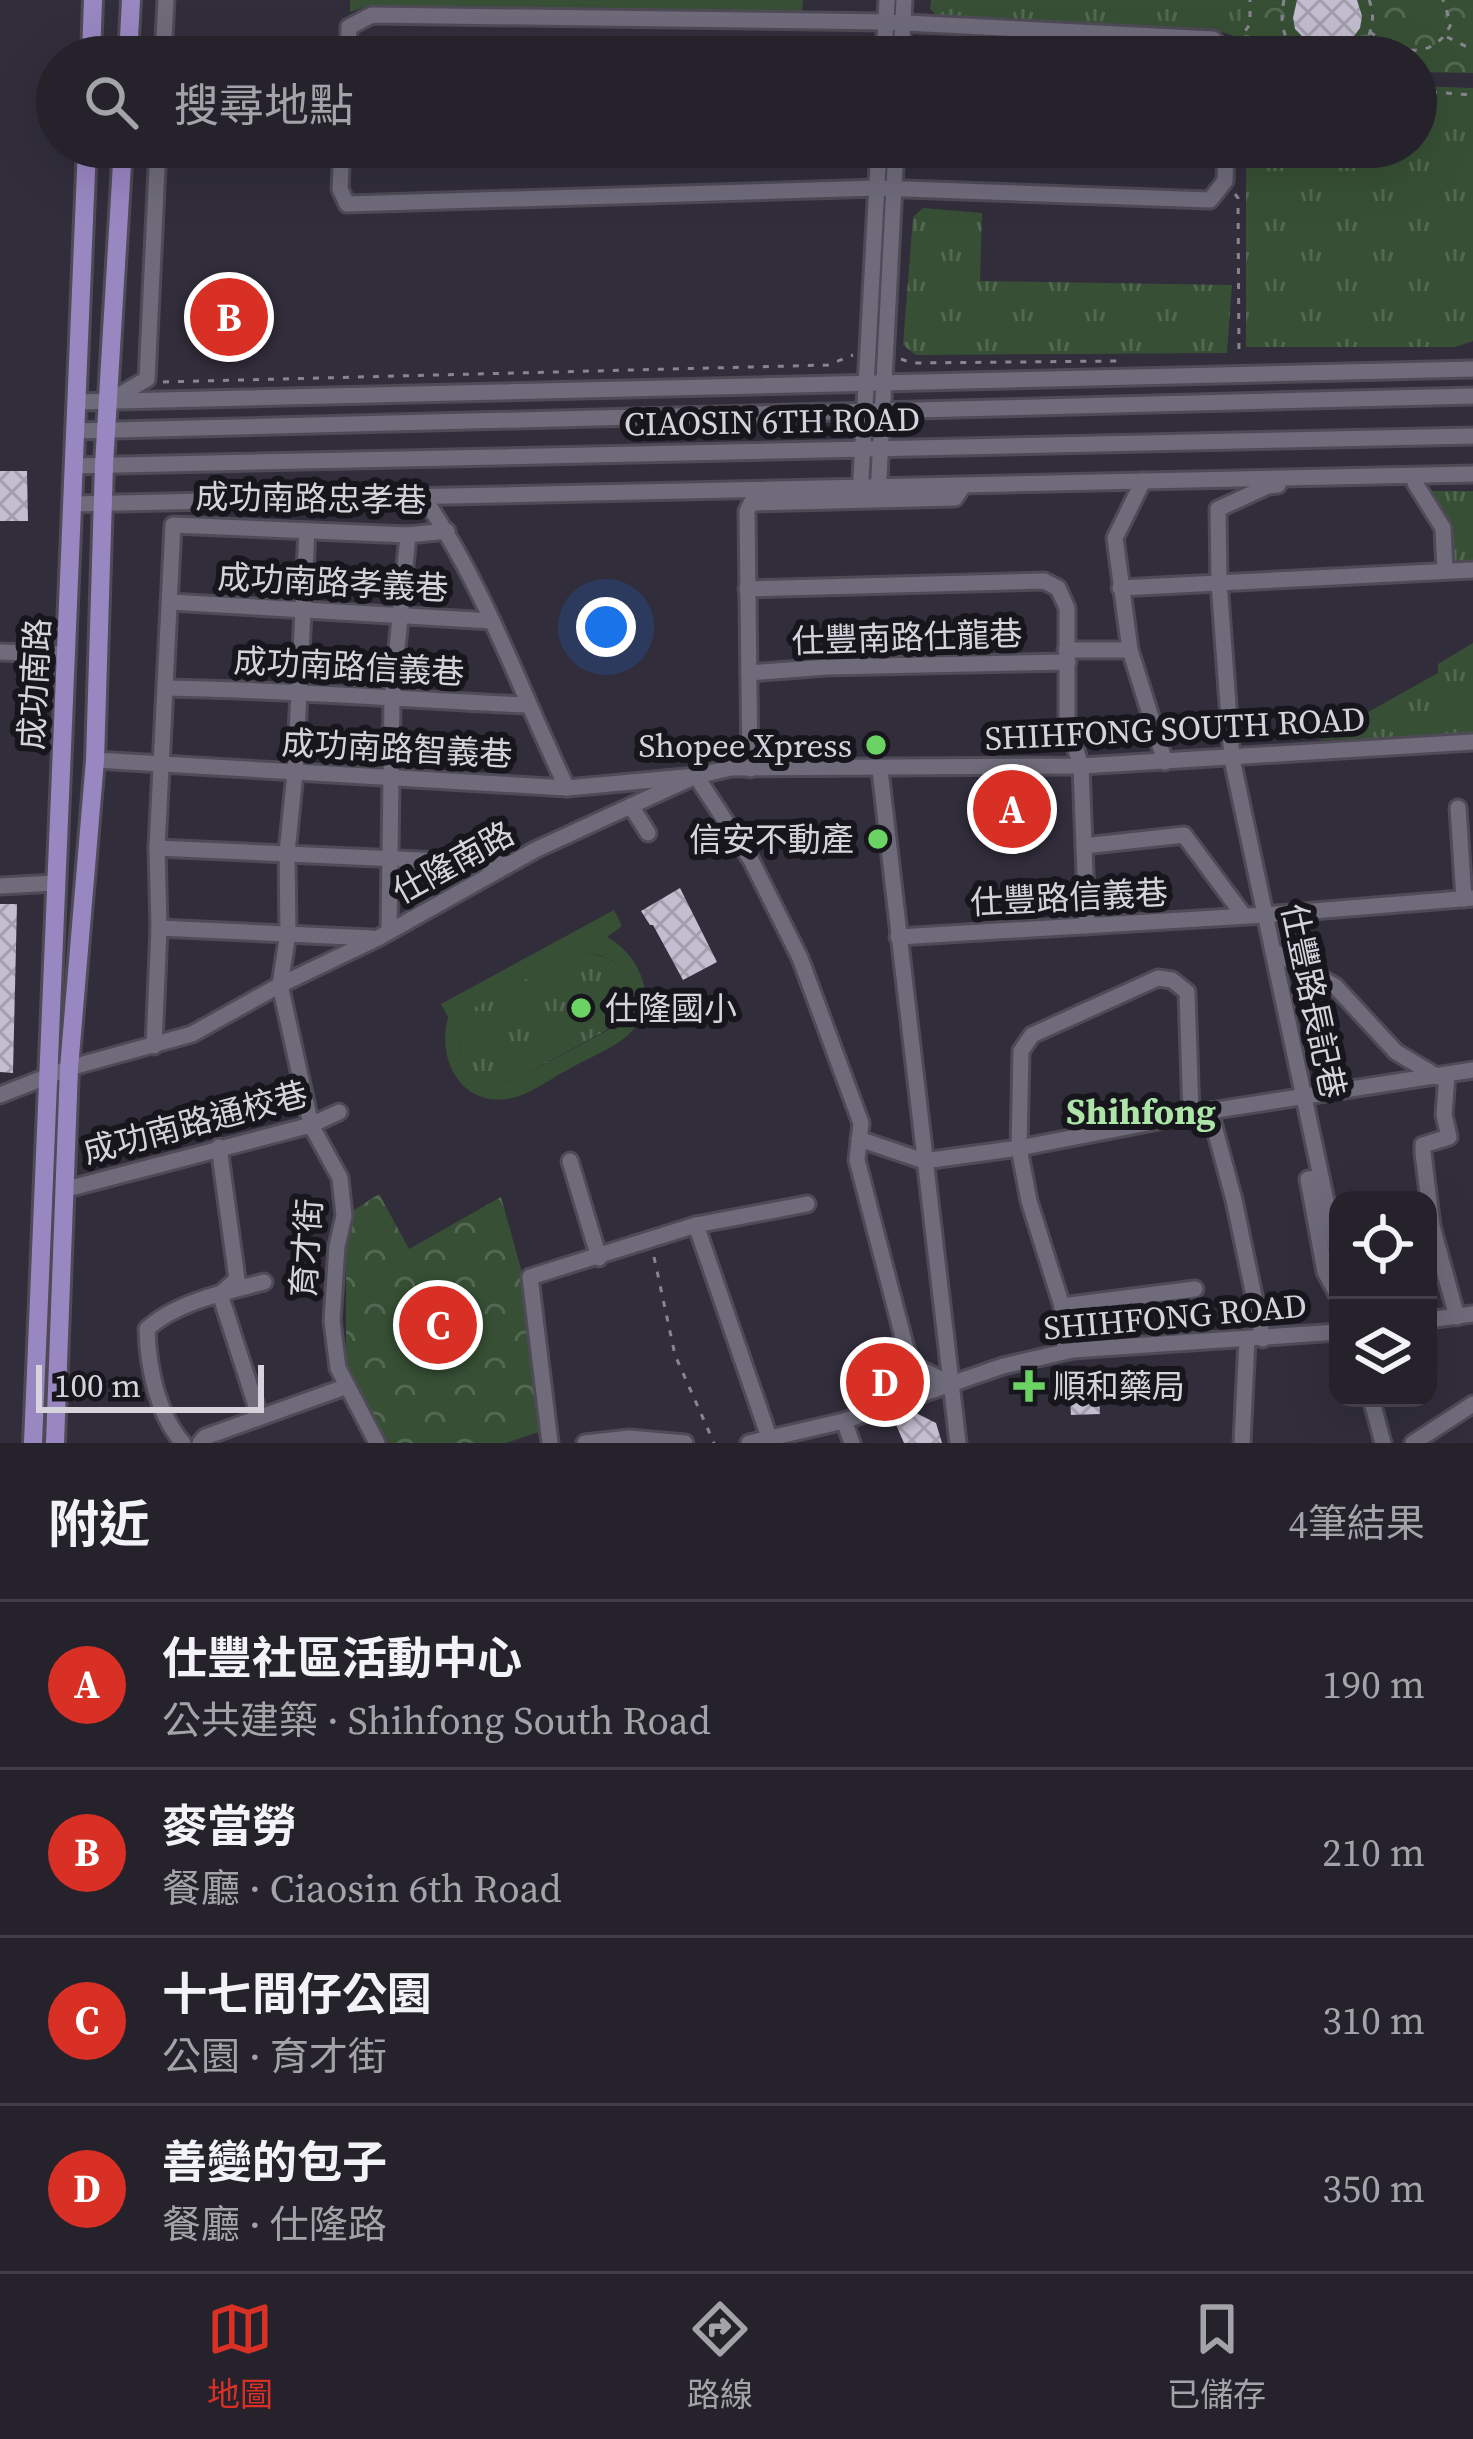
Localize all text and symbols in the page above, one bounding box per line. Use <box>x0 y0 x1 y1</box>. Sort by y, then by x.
search box <box>36 36 1437 168</box>
icon: search <box>78 69 144 135</box>
text: 搜尋地點 <box>174 74 354 136</box>
pin: B <box>190 272 268 362</box>
street label: CIAOSIN 6TH ROAD <box>624 396 920 447</box>
street label: 成功南路忠孝巷 <box>195 474 427 523</box>
street label: 成功南路孝義巷 <box>216 554 449 611</box>
your location <box>576 597 636 657</box>
street label: 仕豐南路仕龍巷 <box>791 611 1023 664</box>
street label: 成功南路 <box>9 617 60 751</box>
street label: 成功南路信義巷 <box>232 638 465 695</box>
street label: SHIHFONG SOUTH ROAD <box>984 696 1366 761</box>
street label: 成功南路智義巷 <box>280 720 513 777</box>
place label: Shopee Xpress <box>638 723 852 768</box>
marker: Shopee Xpress <box>863 732 889 758</box>
pin: A <box>973 764 1051 854</box>
street label: 仕隆南路 <box>385 811 522 914</box>
place label: 信安不動產 <box>689 817 854 862</box>
marker: 信安不動產 <box>865 826 891 852</box>
street label: 仕豐路信義巷 <box>969 870 1169 925</box>
street label: 仕豐路長記巷 <box>1271 900 1356 1103</box>
place label: 仕隆國小 <box>605 986 737 1031</box>
marker: 仕隆國小 <box>568 995 594 1021</box>
street label: 成功南路通校巷 <box>78 1071 313 1174</box>
district label: Shihfong <box>1066 1087 1216 1136</box>
map controls <box>1329 1191 1437 1407</box>
button: locate <box>1329 1191 1437 1299</box>
street label: 育才街 <box>281 1197 332 1299</box>
pin: C <box>399 1280 477 1370</box>
street label: SHIHFONG ROAD <box>1042 1283 1308 1350</box>
button: layers <box>1329 1299 1437 1407</box>
pin: D <box>846 1337 924 1427</box>
scale bar <box>36 1359 264 1412</box>
text: 100 m <box>54 1363 141 1408</box>
place label: 順和藥局 <box>1053 1364 1185 1409</box>
marker: 順和藥局 <box>1016 1373 1042 1399</box>
text: 附近 <box>48 1489 150 1559</box>
text: 4筆結果 <box>1288 1497 1425 1550</box>
text: 仕豐社區活動中心 <box>162 1627 522 1689</box>
text: A <box>74 1658 100 1711</box>
text: 190 m <box>1322 1658 1425 1711</box>
text: 公共建築 · Shihfong South Road <box>162 1694 711 1747</box>
text: 麥當勞 <box>162 1795 297 1857</box>
text: B <box>74 1826 100 1879</box>
text: 210 m <box>1322 1826 1425 1879</box>
text: 餐廳 · Ciaosin 6th Road <box>162 1862 562 1915</box>
text: 十七間仔公園 <box>162 1963 432 2025</box>
text: C <box>75 1994 99 2047</box>
text: 310 m <box>1322 1994 1425 2047</box>
text: 公園 · 育才街 <box>162 2030 387 2083</box>
text: 善變的包子 <box>162 2131 387 2193</box>
text: D <box>73 2162 101 2215</box>
text: 350 m <box>1322 2162 1425 2215</box>
text: 餐廳 · 仕隆路 <box>162 2198 387 2251</box>
tab: 地圖 <box>207 2296 273 2417</box>
tab: 路線 <box>687 2296 753 2417</box>
tab: 已儲存 <box>1167 2296 1266 2417</box>

